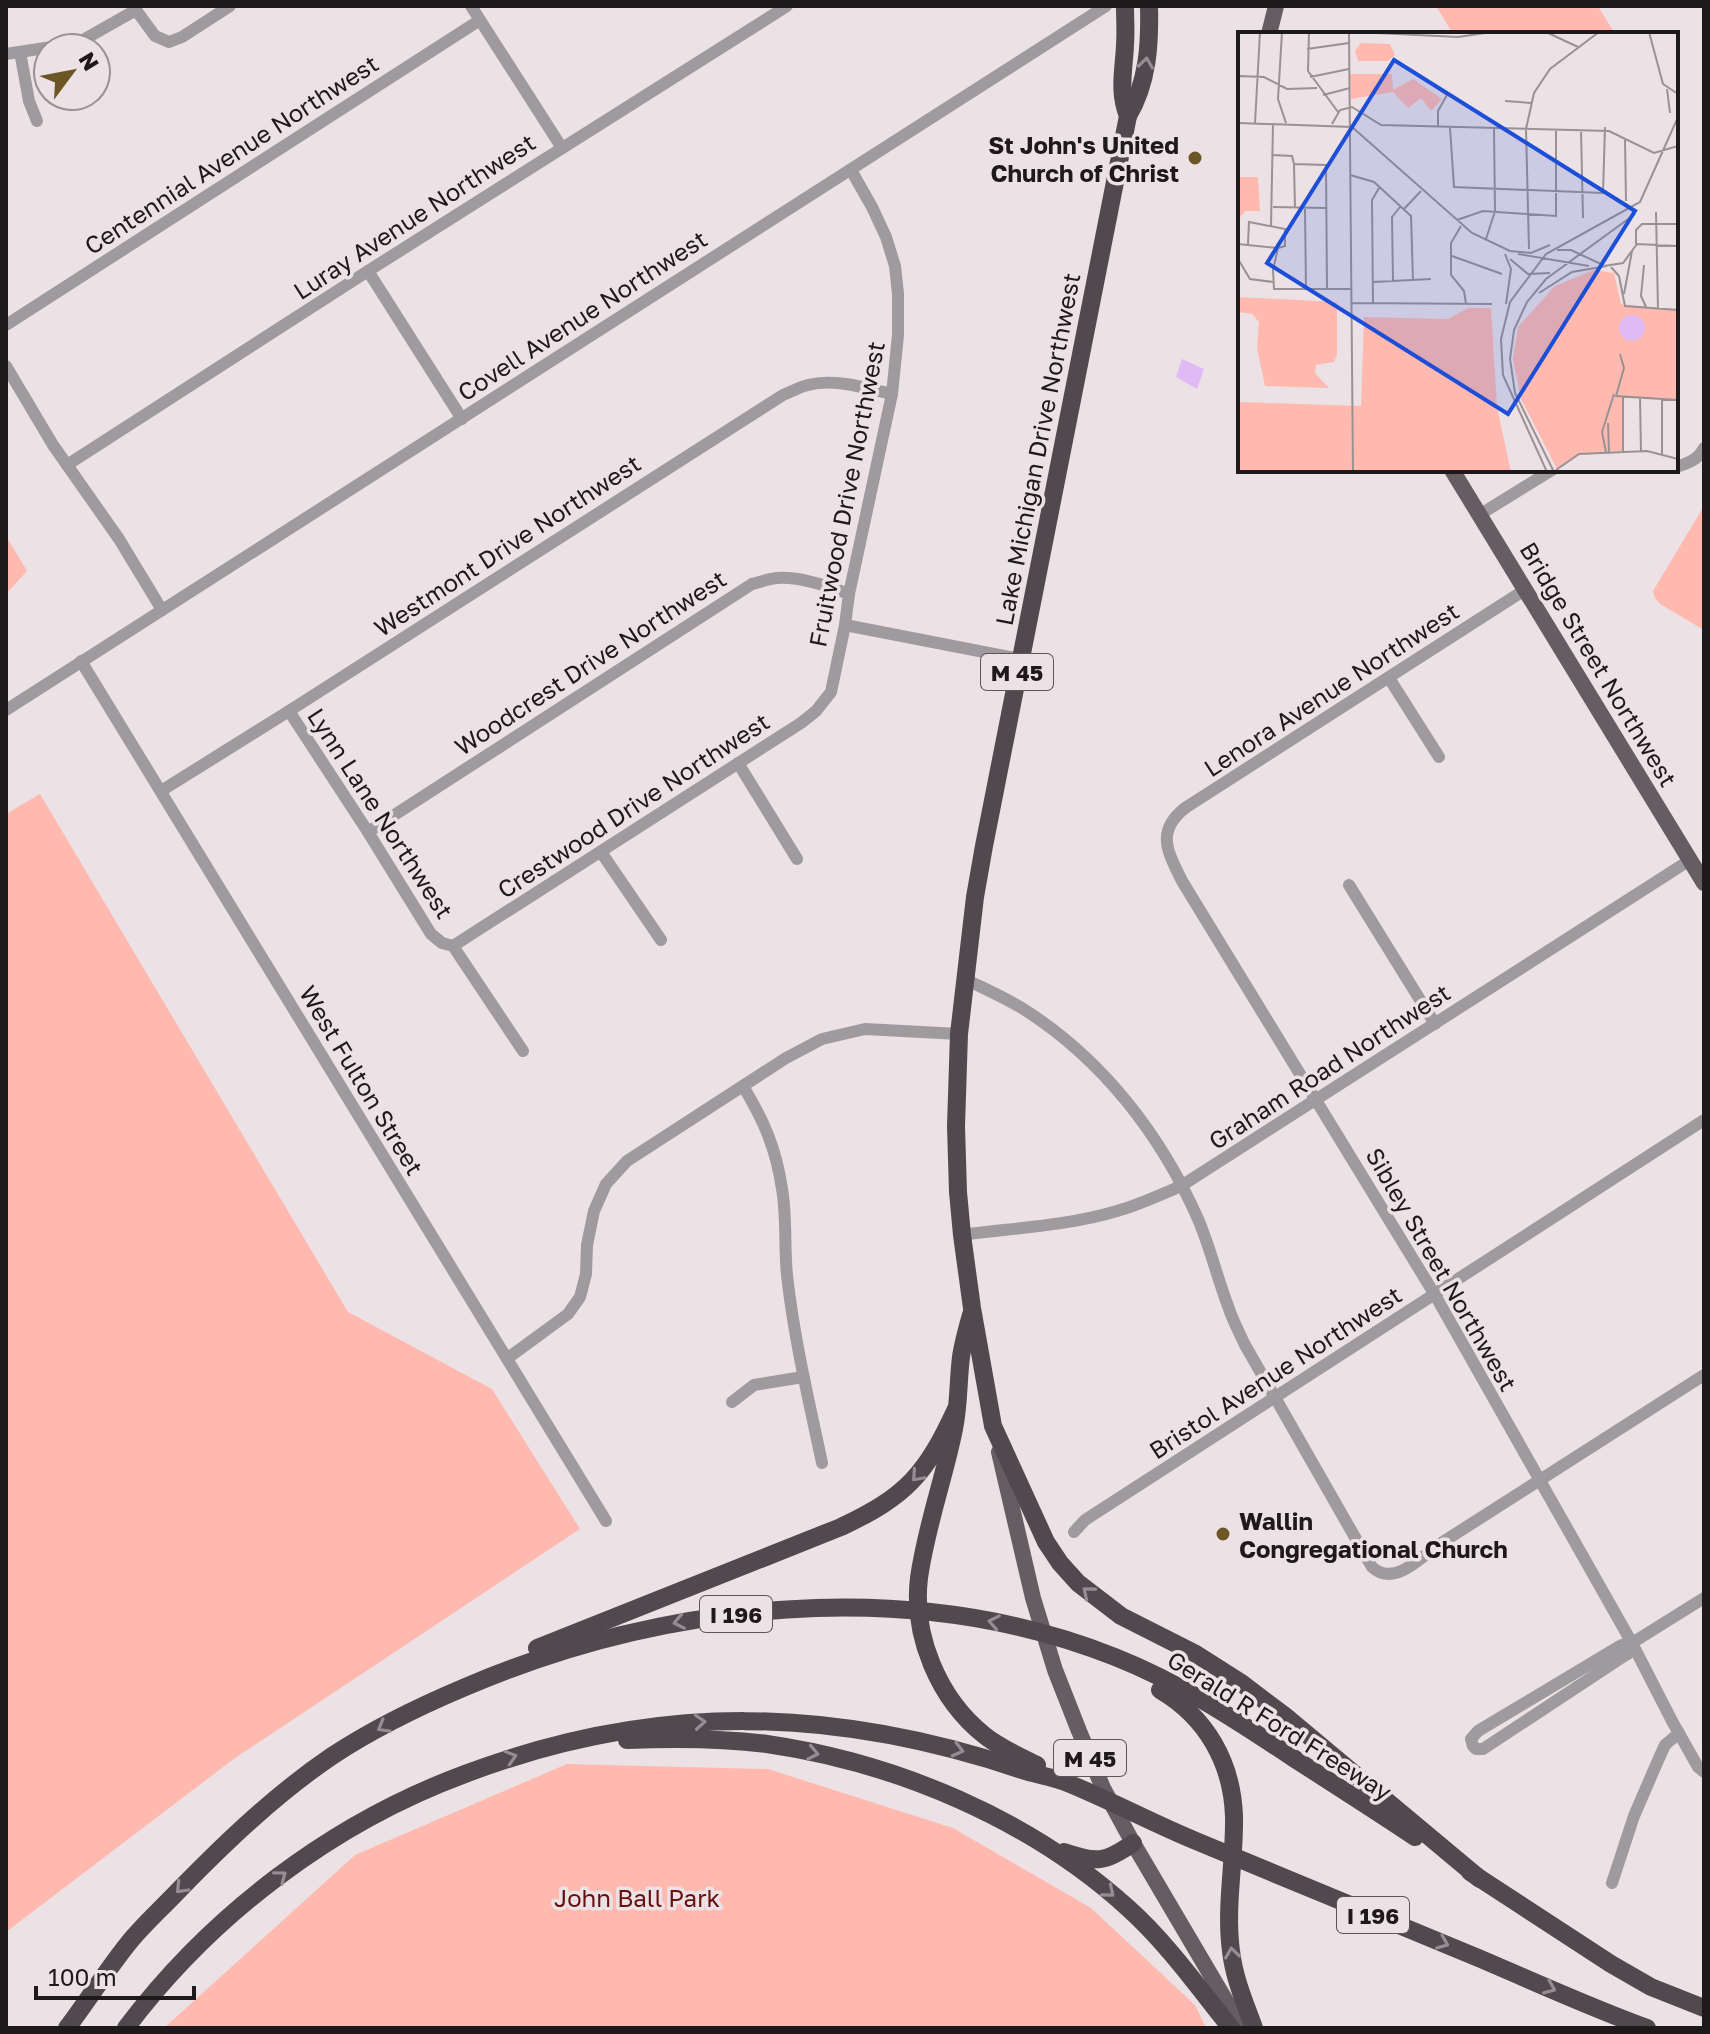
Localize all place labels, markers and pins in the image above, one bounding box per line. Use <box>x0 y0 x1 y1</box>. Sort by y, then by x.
place label: St John's United Church of Christ <box>988 130 1179 187</box>
marker: St John's United Church of Christ <box>1186 149 1204 167</box>
place label: Wallin Congregational Church <box>1239 1506 1508 1563</box>
marker: Wallin Congregational Church <box>1214 1525 1232 1543</box>

